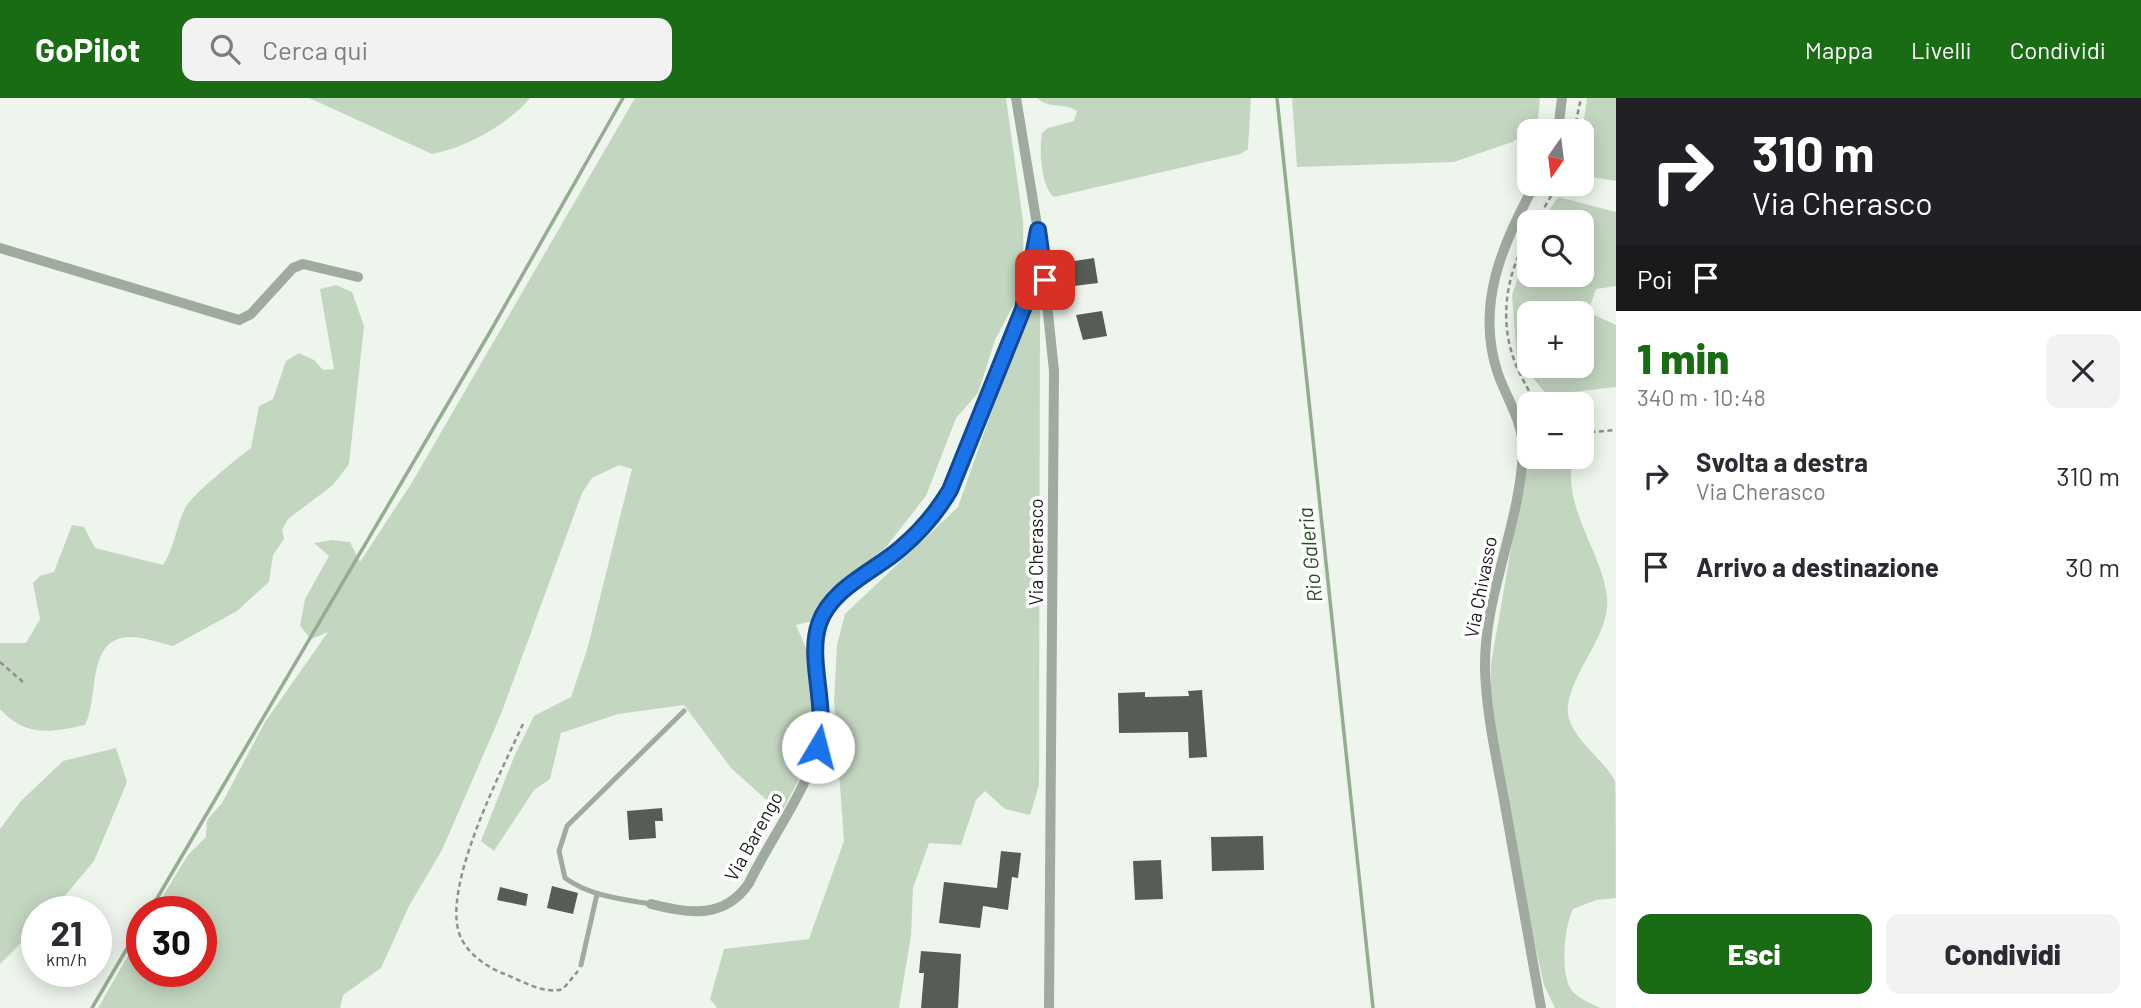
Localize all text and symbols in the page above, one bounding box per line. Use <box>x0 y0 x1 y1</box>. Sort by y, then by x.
search box <box>182 18 672 81</box>
text: GoPilot <box>35 29 140 69</box>
icon: search <box>206 30 244 68</box>
text: Cerca qui <box>262 34 368 65</box>
text: Mappa <box>1805 35 1873 64</box>
text: Livelli <box>1911 35 1972 64</box>
text: Condividi <box>2010 35 2106 64</box>
north arrow <box>1517 119 1594 196</box>
map controls <box>1517 119 1594 469</box>
text: 310 m <box>1752 123 1874 182</box>
icon: right <box>1637 126 1728 217</box>
text: Via Cherasco <box>1752 183 1933 221</box>
button: search <box>1517 210 1594 287</box>
pin <box>1015 250 1075 310</box>
icon: arrive <box>1687 259 1725 297</box>
icon: arrive <box>1026 261 1064 299</box>
text: Poi <box>1637 263 1673 294</box>
button: + <box>1517 301 1594 378</box>
text: 1 min <box>1637 332 1729 382</box>
button: close <box>2046 334 2120 408</box>
text: 340 m · 10:48 <box>1637 383 1766 411</box>
button: − <box>1517 392 1594 469</box>
text: Svolta a destra <box>1696 446 1868 477</box>
icon: right <box>1637 457 1675 495</box>
text: 310 m <box>2056 460 2120 491</box>
text: Via Cherasco <box>1696 477 1826 505</box>
street label: Via Cherasco <box>1024 498 1047 606</box>
water label: Rio Galeria <box>1292 506 1326 604</box>
street label: Via Chivasso <box>1459 534 1501 640</box>
icon: arrive <box>1637 548 1675 586</box>
text: Arrivo a destinazione <box>1696 551 1939 582</box>
text: 30 m <box>2065 551 2120 582</box>
position arrow <box>781 710 855 784</box>
street label: Via Barengo <box>719 787 787 885</box>
speed limit sign: 30 <box>126 896 217 987</box>
text: 21 <box>51 911 82 953</box>
button: Esci <box>1637 914 1872 994</box>
button: Condividi <box>1886 914 2120 994</box>
text: km/h <box>46 948 87 970</box>

